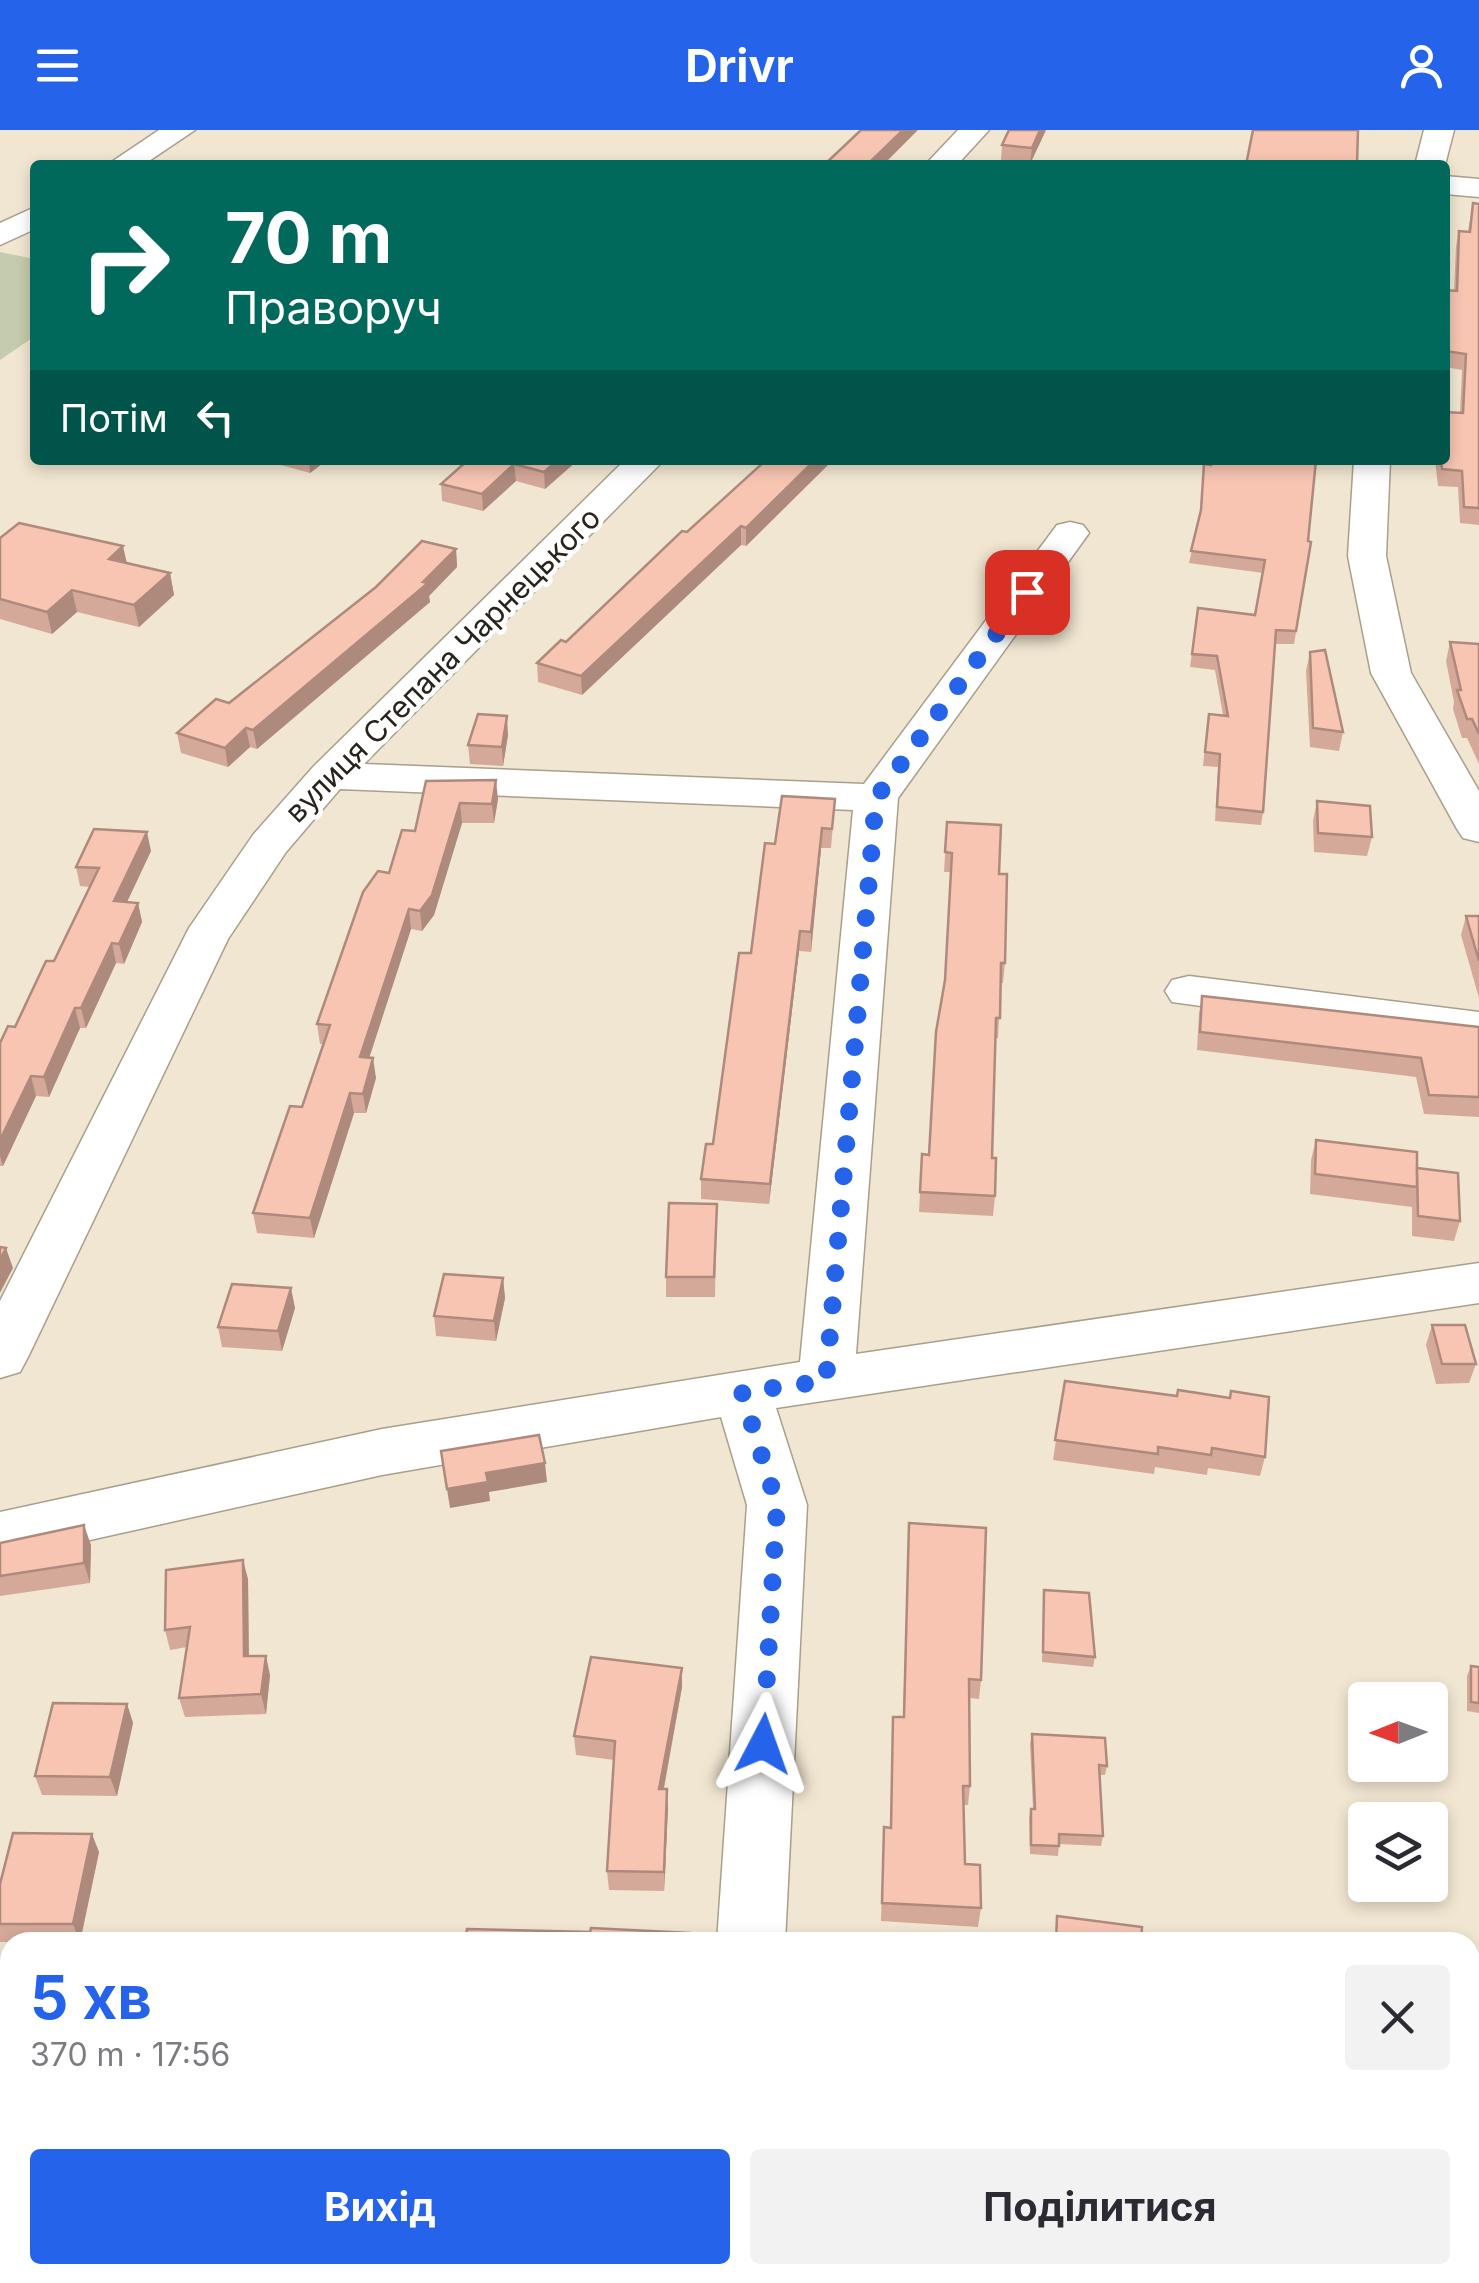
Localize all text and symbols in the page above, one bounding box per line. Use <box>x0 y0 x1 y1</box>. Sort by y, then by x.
icon: menu <box>30 38 85 93</box>
text: Drivr <box>685 38 794 93</box>
icon: person <box>1394 38 1449 93</box>
text: 70 m <box>225 195 392 280</box>
icon: right <box>60 200 190 330</box>
text: Праворуч <box>225 280 442 335</box>
icon: left <box>188 390 243 445</box>
text: Потім <box>60 395 168 441</box>
street label: вулиця Степана Чарнецького <box>277 499 607 829</box>
pin <box>985 550 1070 635</box>
icon: arrive <box>1000 565 1055 620</box>
north arrow <box>1348 1682 1448 1782</box>
map controls <box>1348 1682 1448 1902</box>
position arrow <box>711 1692 815 1796</box>
button: layers <box>1348 1802 1448 1902</box>
text: 5 хв <box>30 1961 152 2033</box>
button: close <box>1345 1965 1450 2070</box>
text: 370 m · 17:56 <box>30 2035 230 2074</box>
button: Вихід <box>30 2149 730 2264</box>
button: Поділитися <box>750 2149 1450 2264</box>

